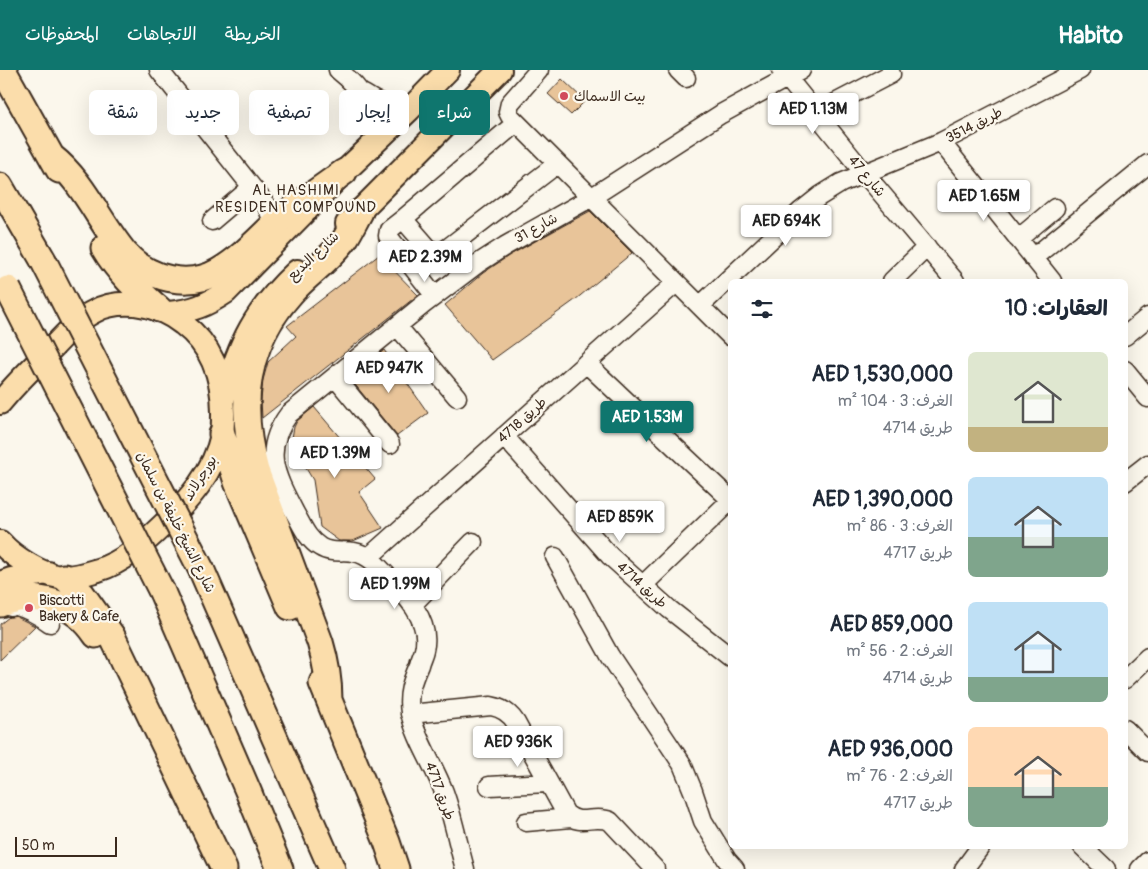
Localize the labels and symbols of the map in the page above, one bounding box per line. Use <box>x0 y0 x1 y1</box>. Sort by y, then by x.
place label: بيت الاسماك <box>574 88 646 105</box>
marker: بيت الاسماك <box>558 90 570 102</box>
pin: AED 1.13M <box>756 92 870 135</box>
street label: طريق 3514 <box>943 103 1005 147</box>
street label: شارع 47 <box>844 152 889 201</box>
pin: AED 1.65M <box>927 180 1041 222</box>
district label: AL HASHIMI RESIDENT COMPOUND <box>215 181 377 217</box>
pin: AED 694K <box>734 204 838 247</box>
street label: شارع 31 <box>511 209 561 248</box>
street label: شارع البديع <box>284 228 344 286</box>
pin: AED 2.39M <box>368 240 482 283</box>
pin: AED 947K <box>337 352 441 394</box>
street label: طريق 4718 <box>494 393 550 447</box>
pin: AED 1.53M <box>590 400 704 443</box>
pin: AED 1.39M <box>278 436 392 479</box>
street label: شارع الشيخ خليفة بن سلمان <box>132 449 219 596</box>
street label: بورجرلاند <box>179 452 221 504</box>
pin: AED 859K <box>568 500 672 543</box>
street label: طريق 4714 <box>613 558 671 612</box>
pin: AED 1.99M <box>338 568 452 610</box>
place label: Biscotti Bakery & Cafe <box>39 592 119 625</box>
marker: Biscotti Bakery & Cafe <box>23 602 35 614</box>
pin: AED 936K <box>466 726 570 768</box>
street label: طريق 4717 <box>422 759 458 823</box>
scale bar <box>15 834 118 857</box>

